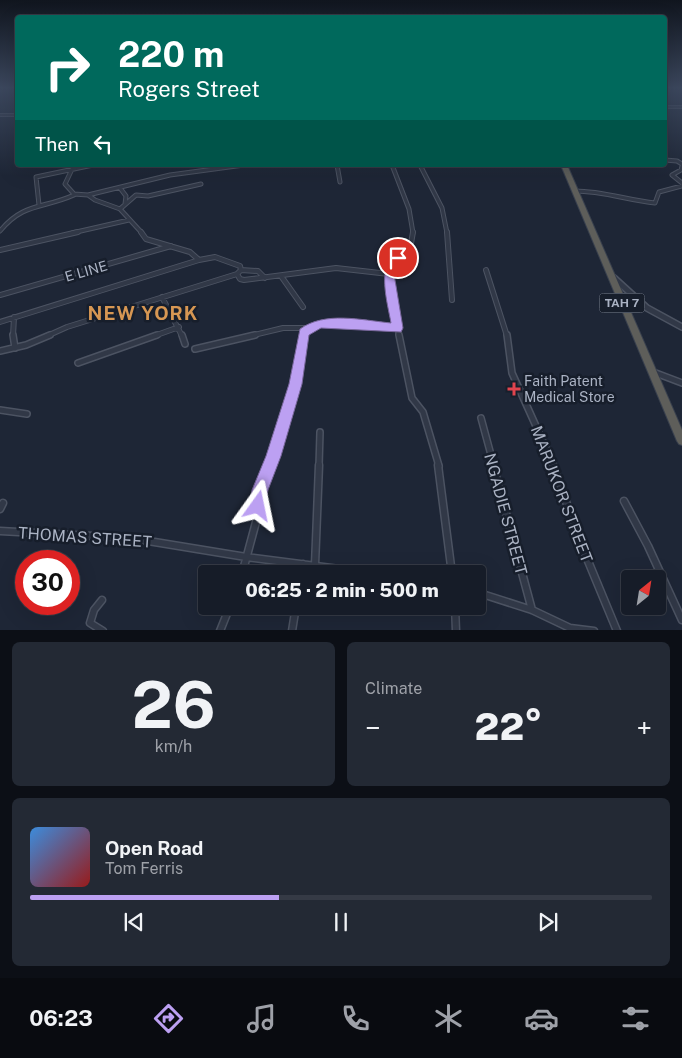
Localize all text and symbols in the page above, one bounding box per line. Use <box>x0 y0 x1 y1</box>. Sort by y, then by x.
text: 220 m <box>118 34 224 75</box>
icon: right <box>35 35 100 100</box>
text: Rogers Street <box>118 76 260 102</box>
icon: left <box>89 130 117 158</box>
text: Then <box>35 133 79 155</box>
pin <box>377 237 419 279</box>
icon: arrive <box>384 244 412 272</box>
street label: E LINE <box>63 257 109 285</box>
road number: TAH 7 <box>600 294 644 312</box>
district label: NEW YORK <box>88 302 198 324</box>
place label: Faith Patent Medical Store <box>524 373 615 405</box>
marker: Faith Patent Medical Store <box>508 383 520 395</box>
street label: MARUKOR STREET <box>527 423 597 566</box>
street label: NGADIE STREET <box>480 451 531 578</box>
position arrow <box>231 479 283 531</box>
street label: THOMAS STREET <box>18 523 153 552</box>
speed limit sign: 30 <box>15 550 80 615</box>
north arrow <box>621 570 666 615</box>
map controls <box>621 570 666 615</box>
text: 06:25 · 2 min · 500 m <box>245 579 439 601</box>
text: 26 <box>131 666 216 743</box>
text: Climate <box>365 679 422 698</box>
text: 22° <box>475 704 542 749</box>
text: − <box>365 711 381 744</box>
text: + <box>636 711 652 744</box>
text: km/h <box>155 737 192 756</box>
text: Open Road <box>105 837 203 859</box>
text: Tom Ferris <box>105 859 183 878</box>
icon: previous <box>120 908 148 936</box>
icon: pause <box>327 908 355 936</box>
icon: next <box>534 908 562 936</box>
icon: directions <box>151 1001 186 1036</box>
icon: music <box>244 1001 279 1036</box>
icon: phone <box>338 1001 373 1036</box>
icon: climate <box>431 1001 466 1036</box>
icon: car <box>524 1001 559 1036</box>
icon: filters <box>618 1001 653 1036</box>
text: 06:23 <box>29 1005 93 1031</box>

